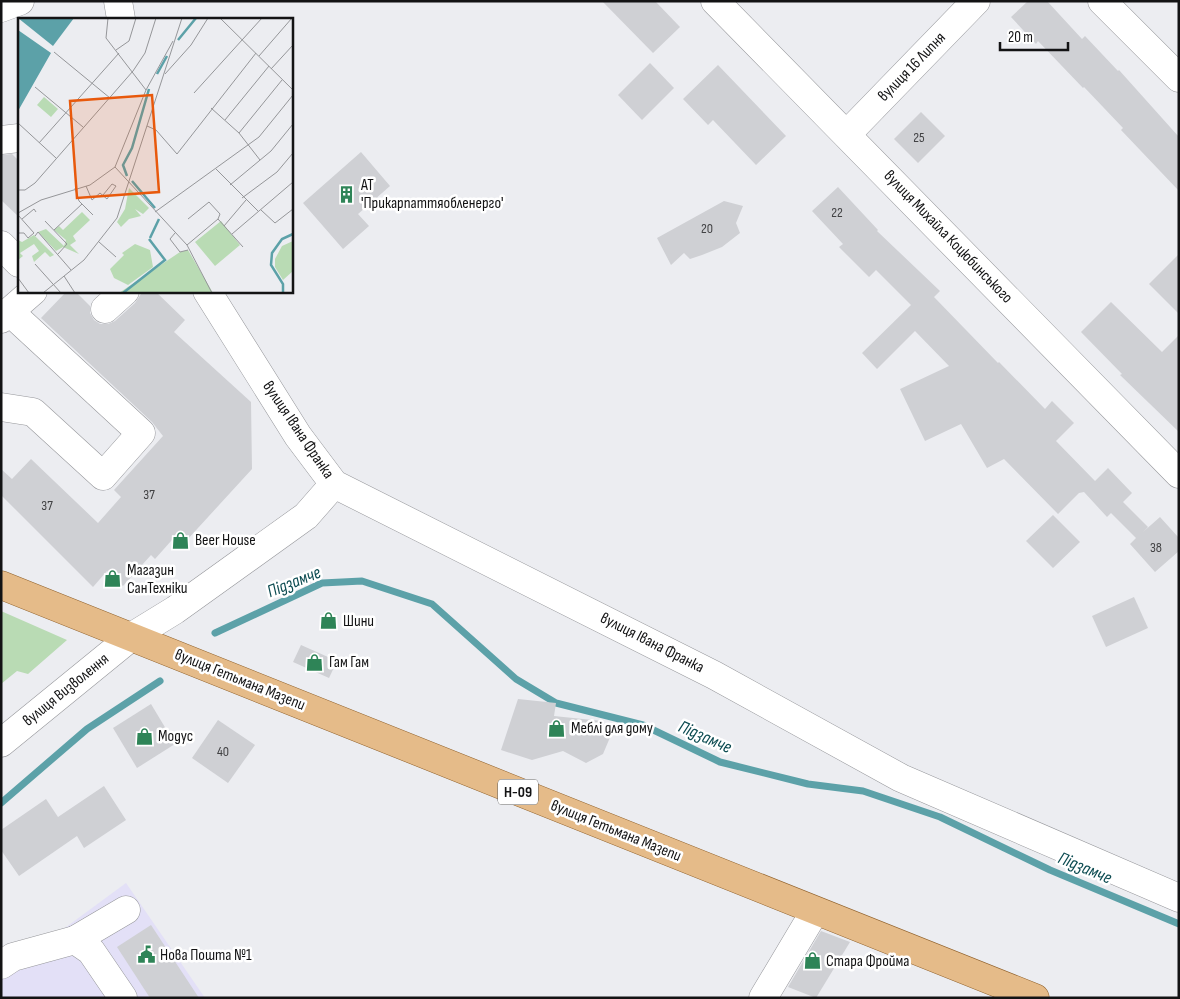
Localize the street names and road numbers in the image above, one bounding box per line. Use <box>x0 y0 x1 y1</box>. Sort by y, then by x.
street label: вулиця 16 Липня <box>874 28 950 106</box>
street label: вулиця Михайла Коцюбинського <box>880 167 1016 307</box>
street label: вулиця Івана Франка <box>258 378 338 482</box>
street label: вулиця Івана Франка <box>597 609 707 677</box>
street label: вулиця Гетьмана Мазепи <box>172 645 308 715</box>
street label: вулиця Визволення <box>19 650 113 730</box>
road number: Н-09 <box>498 780 538 804</box>
street label: вулиця Гетьмана Мазепи <box>548 796 684 866</box>

